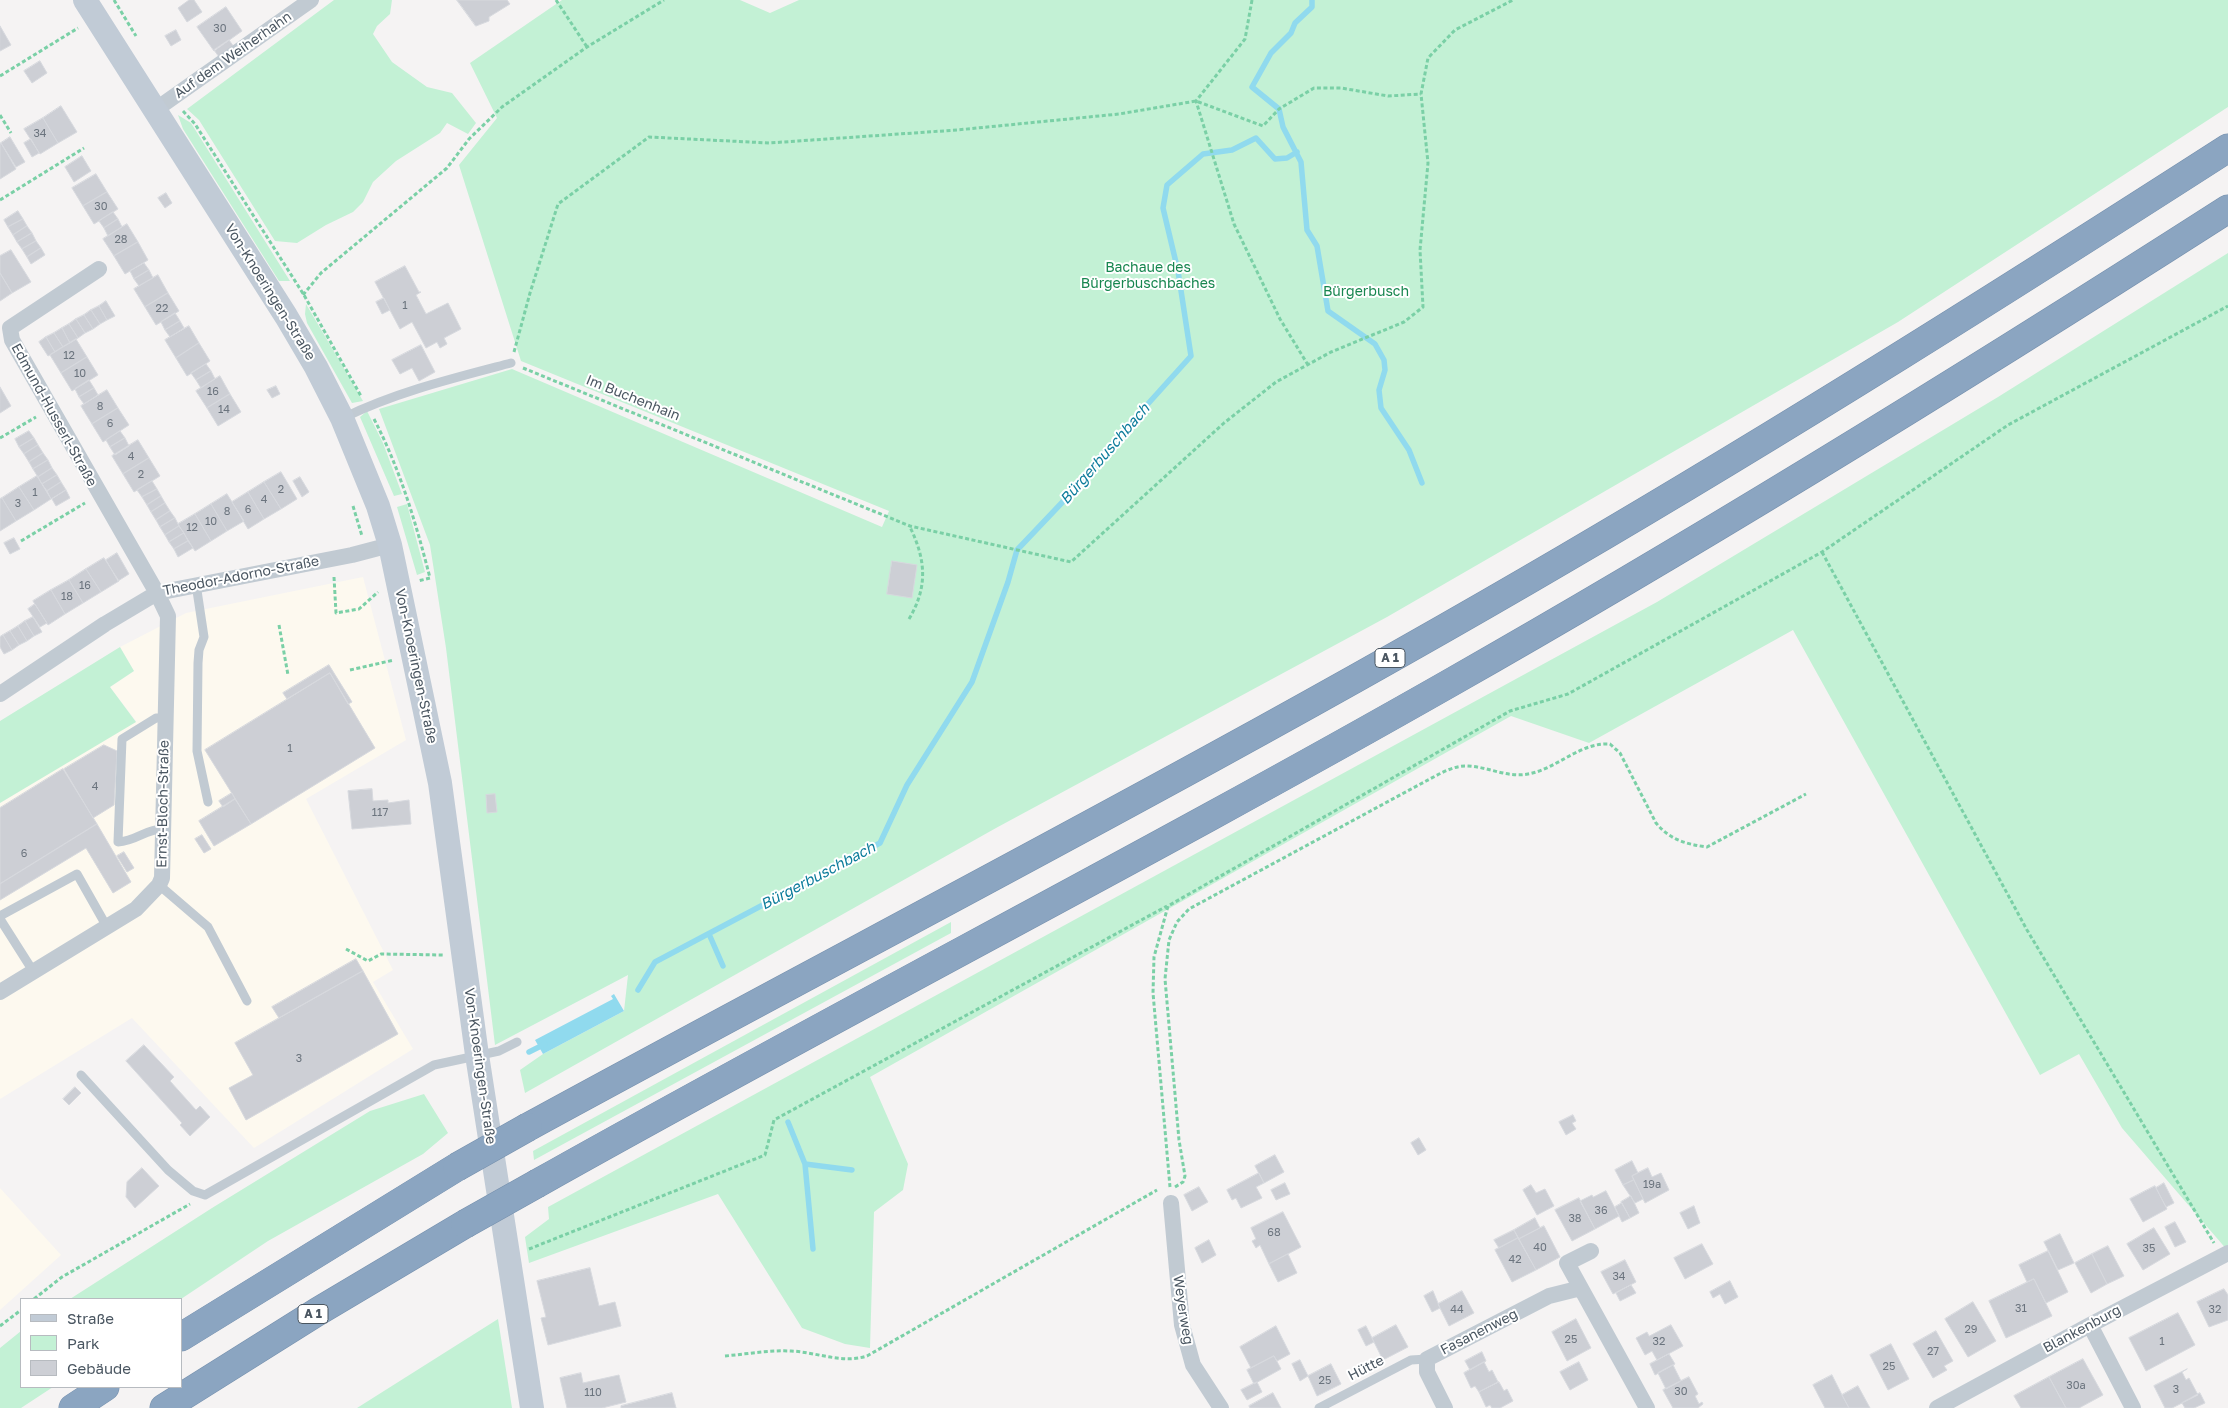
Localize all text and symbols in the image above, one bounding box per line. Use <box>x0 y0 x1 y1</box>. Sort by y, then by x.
street label: Auf dem Weiherhahn <box>171 8 295 102</box>
house number: 30 <box>213 22 227 36</box>
house number: 34 <box>33 127 47 141</box>
house number: 30 <box>94 200 108 214</box>
street label: Von-Knoeringen-Straße <box>221 221 319 363</box>
house number: 28 <box>114 233 128 247</box>
park label: Bachaue des Bürgerbuschbaches <box>1081 260 1215 292</box>
park label: Bürgerbusch <box>1323 284 1409 300</box>
house number: 1 <box>402 299 408 313</box>
house number: 22 <box>156 302 168 316</box>
street label: Edmund-Husserl-Straße <box>8 341 100 489</box>
house number: 12 <box>63 349 75 363</box>
house number: 10 <box>74 367 86 381</box>
street label: Im Buchenhain <box>583 371 683 425</box>
house number: 16 <box>207 385 219 399</box>
house number: 8 <box>97 400 103 414</box>
water label: Bürgerbuschbach <box>1056 400 1154 508</box>
house number: 14 <box>218 403 230 417</box>
house number: 6 <box>107 417 113 431</box>
house number: 4 <box>128 450 134 464</box>
house number: 2 <box>138 468 144 482</box>
house number: 2 <box>278 483 284 497</box>
house number: 1 <box>32 486 38 500</box>
house number: 4 <box>261 493 267 507</box>
house number: 3 <box>15 497 21 511</box>
house number: 6 <box>245 503 251 517</box>
house number: 8 <box>224 505 230 519</box>
house number: 10 <box>205 515 217 529</box>
house number: 12 <box>186 521 198 535</box>
street label: Theodor-Adorno-Straße <box>162 553 320 599</box>
house number: 16 <box>79 579 91 593</box>
street label: Von-Knoeringen-Straße <box>391 587 441 745</box>
house number: 18 <box>61 590 73 604</box>
road number: A 1 <box>1375 648 1405 668</box>
street label: Ernst-Bloch-Straße <box>153 740 173 868</box>
house number: 1 <box>287 742 293 756</box>
house number: 4 <box>92 780 98 794</box>
house number: 117 <box>372 806 388 820</box>
water label: Bürgerbuschbach <box>758 838 878 914</box>
house number: 6 <box>21 847 27 861</box>
street label: Von-Knoeringen-Straße <box>461 987 499 1145</box>
house number: 3 <box>296 1052 302 1066</box>
house number: 19a <box>1643 1178 1661 1192</box>
house number: 36 <box>1594 1204 1608 1218</box>
house number: 38 <box>1568 1212 1582 1226</box>
house number: 68 <box>1267 1226 1281 1240</box>
house number: 40 <box>1533 1241 1547 1255</box>
house number: 35 <box>2143 1242 2155 1256</box>
house number: 42 <box>1508 1253 1522 1267</box>
house number: 34 <box>1612 1270 1626 1284</box>
street label: Weyerweg <box>1169 1274 1197 1346</box>
legend <box>20 1298 182 1388</box>
street label: Blankenburg <box>2040 1301 2124 1357</box>
house number: 31 <box>2015 1302 2027 1316</box>
house number: 44 <box>1450 1303 1464 1317</box>
house number: 32 <box>2209 1303 2221 1317</box>
road number: A 1 <box>298 1305 328 1324</box>
street label: Fasanenweg <box>1438 1305 1520 1359</box>
text: Straße <box>67 1309 114 1327</box>
house number: 29 <box>1964 1323 1978 1337</box>
house number: 25 <box>1565 1333 1577 1347</box>
text: Park <box>67 1334 99 1352</box>
house number: 32 <box>1653 1335 1665 1349</box>
house number: 1 <box>2159 1335 2165 1349</box>
house number: 27 <box>1927 1345 1939 1359</box>
street label: Hütte <box>1345 1352 1387 1384</box>
text: Gebäude <box>67 1359 131 1377</box>
house number: 25 <box>1883 1360 1895 1374</box>
house number: 25 <box>1319 1374 1331 1388</box>
house number: 30a <box>2066 1379 2086 1393</box>
house number: 3 <box>2173 1383 2179 1397</box>
house number: 30 <box>1674 1385 1688 1399</box>
house number: 110 <box>584 1386 602 1400</box>

